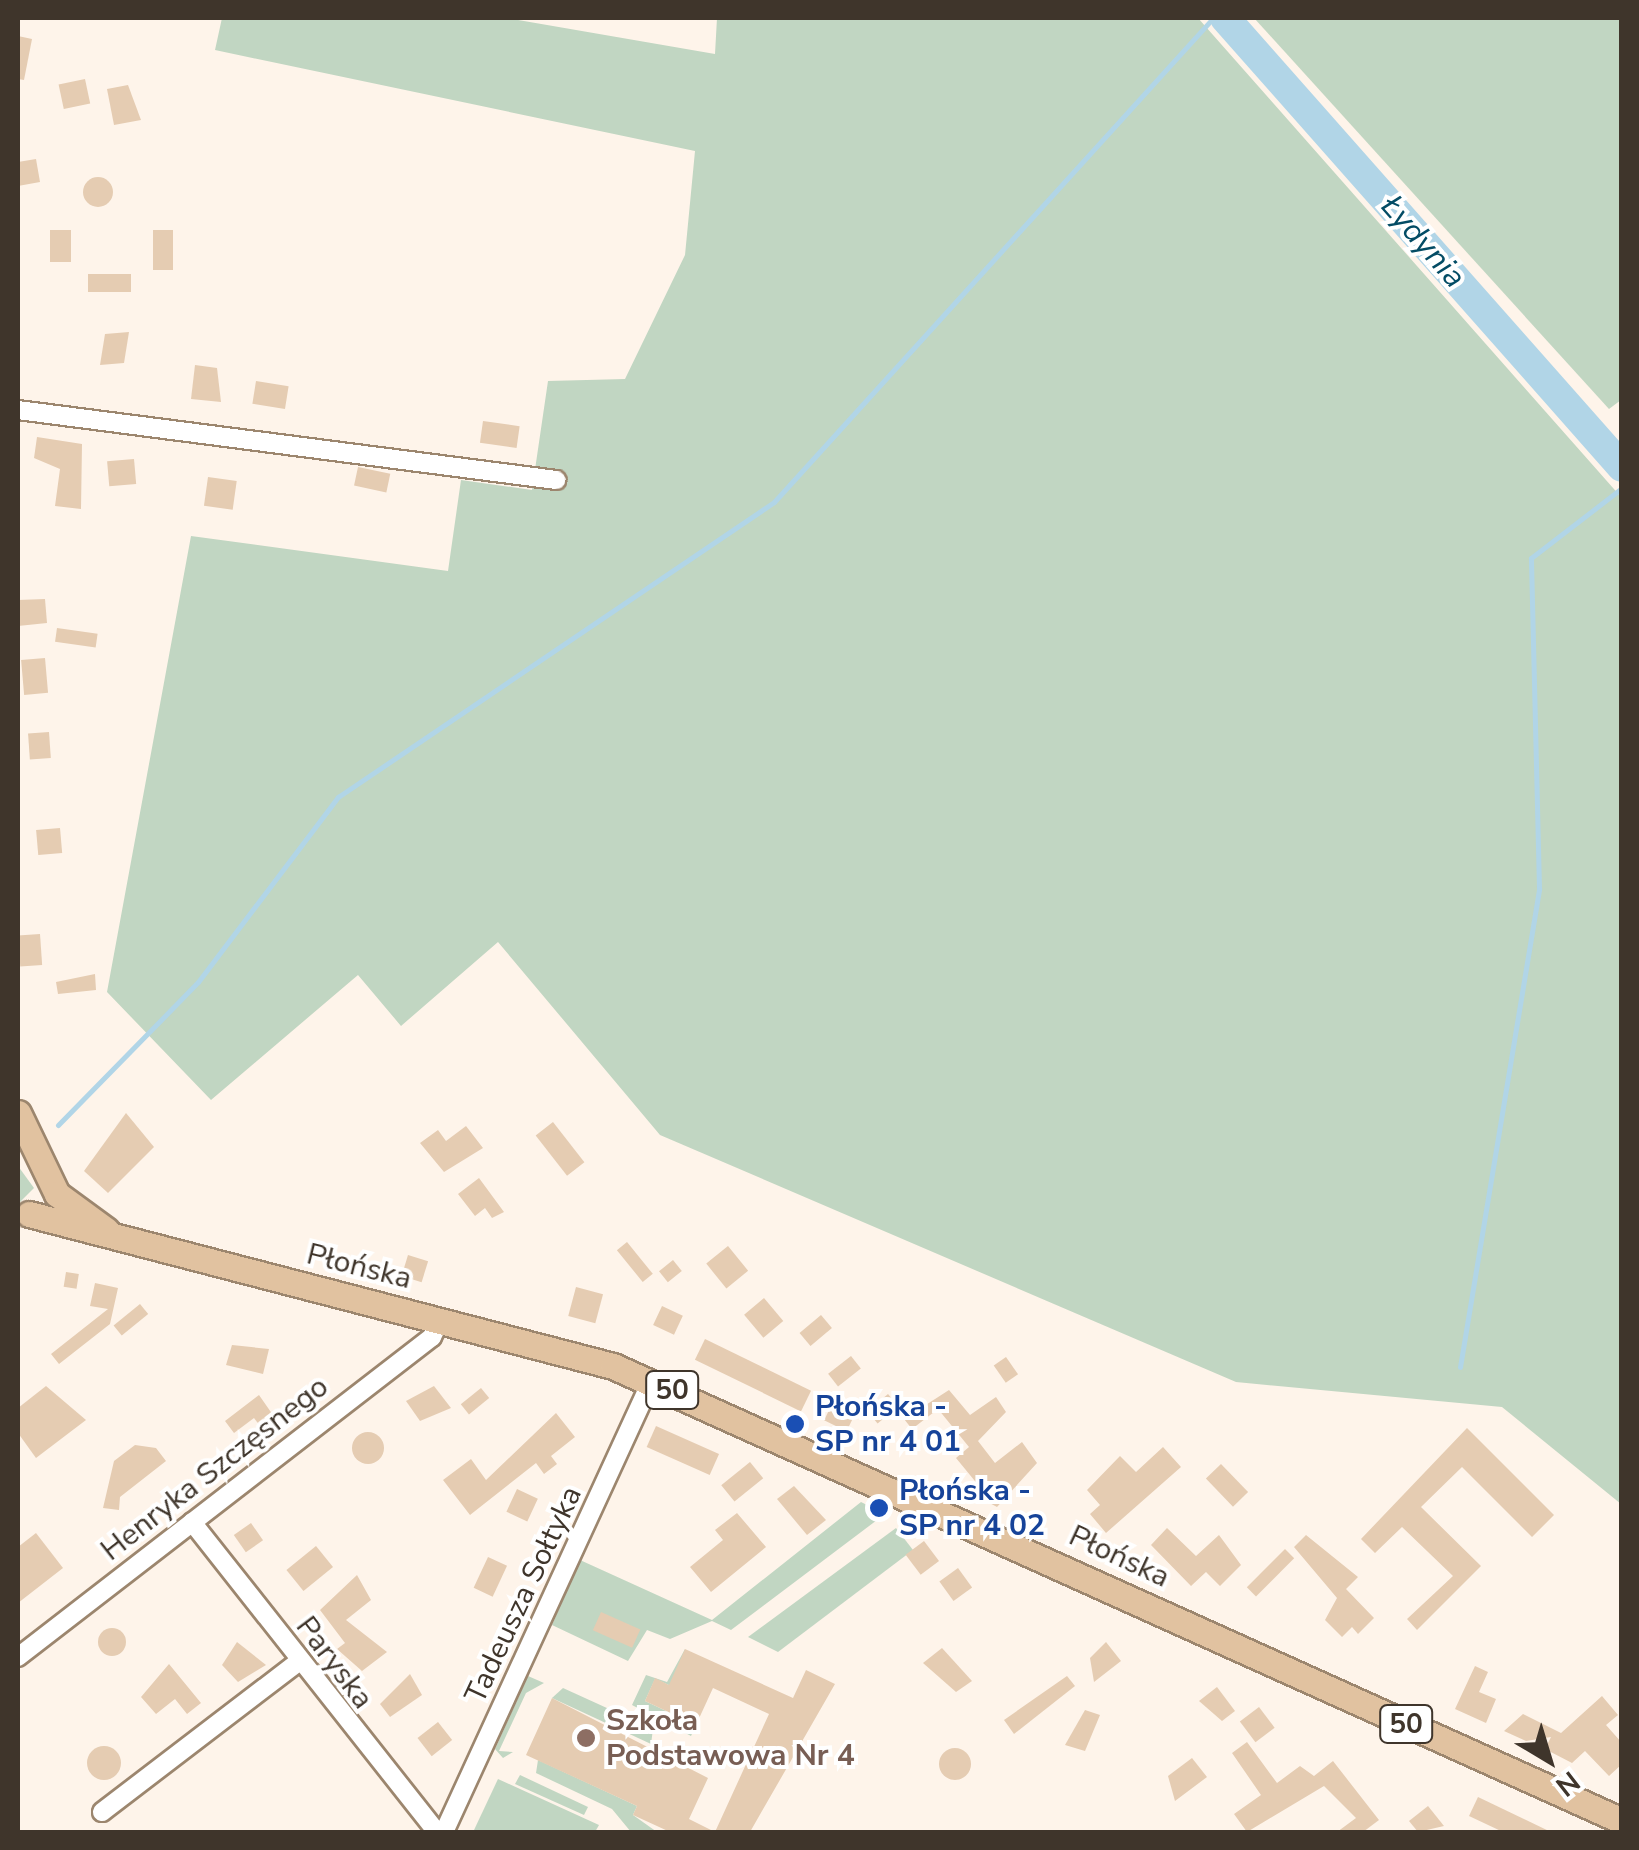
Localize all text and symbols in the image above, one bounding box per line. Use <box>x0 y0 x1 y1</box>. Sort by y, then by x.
water label: Łydynia <box>1372 188 1474 296</box>
street label: Płońska <box>303 1237 415 1297</box>
road number: 50 <box>644 1367 700 1413</box>
street label: Henryka Szczęsnego <box>94 1369 336 1569</box>
place label: Płońska - SP nr 4 01 <box>815 1389 961 1460</box>
marker: Płońska - SP nr 4 01 <box>784 1413 806 1435</box>
place label: Płońska - SP nr 4 02 <box>899 1473 1045 1544</box>
street label: Tadeusza Sołtyka <box>458 1481 590 1709</box>
marker: Płońska - SP nr 4 02 <box>868 1497 890 1519</box>
street label: Płońska <box>1063 1518 1175 1596</box>
street label: Paryska <box>288 1610 380 1716</box>
road number: 50 <box>1378 1701 1434 1747</box>
place label: Szkoła Podstawowa Nr 4 <box>606 1703 855 1774</box>
north arrow <box>1499 1710 1599 1810</box>
marker: Szkoła Podstawowa Nr 4 <box>575 1727 597 1749</box>
text: N <box>1548 1762 1587 1805</box>

